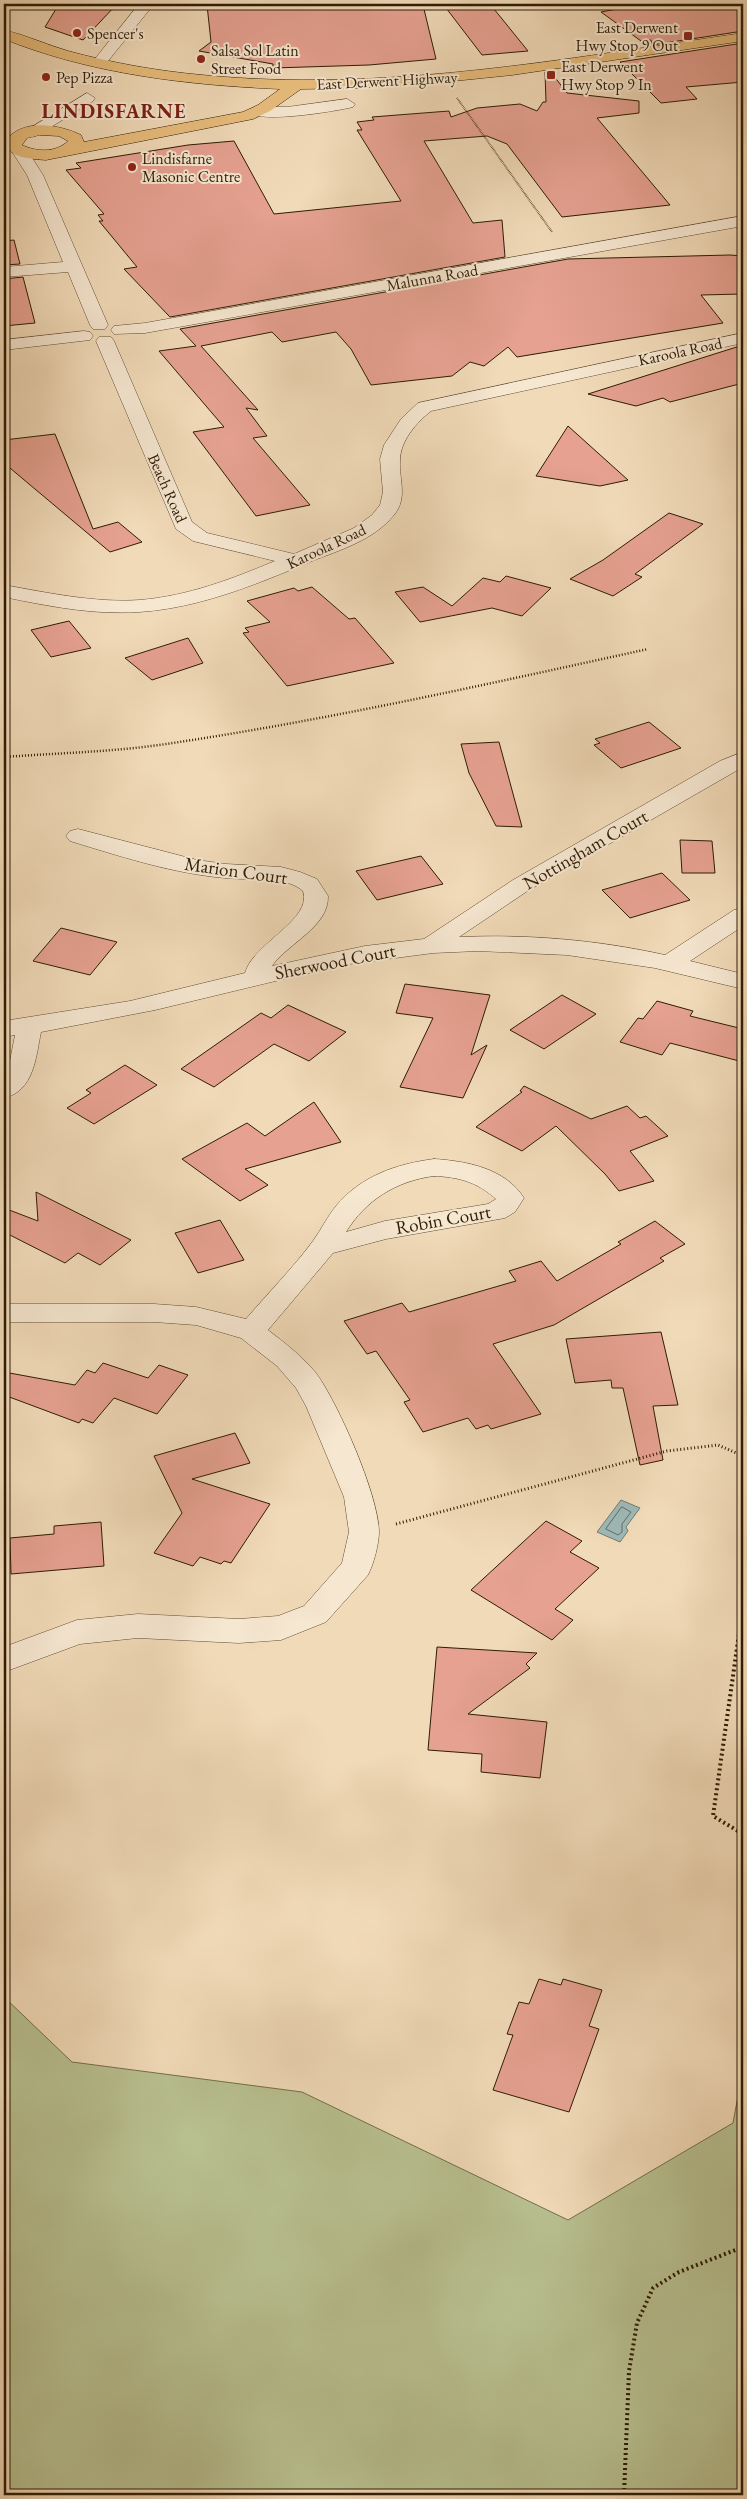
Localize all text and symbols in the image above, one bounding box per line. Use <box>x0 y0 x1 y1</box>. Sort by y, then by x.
place label: East Derwent Hwy Stop 9 Out <box>575 17 678 56</box>
place label: Spencer's <box>87 23 144 44</box>
marker: Spencer's <box>71 27 83 39</box>
marker: East Derwent Hwy Stop 9 Out <box>682 30 694 42</box>
place label: Salsa Sol Latin Street Food <box>211 40 299 79</box>
marker: Salsa Sol Latin Street Food <box>195 53 207 65</box>
place label: East Derwent Hwy Stop 9 In <box>561 56 652 95</box>
street label: East Derwent Highway <box>316 66 459 95</box>
place label: Pep Pizza <box>56 67 114 88</box>
marker: East Derwent Hwy Stop 9 In <box>545 69 557 81</box>
marker: Pep Pizza <box>40 71 52 83</box>
district label: LINDISFARNE <box>41 98 187 124</box>
place label: Lindisfarne Masonic Centre <box>142 148 240 187</box>
marker: Lindisfarne Masonic Centre <box>126 161 138 173</box>
street label: Malunna Road <box>385 259 480 296</box>
street label: Karoola Road <box>636 332 725 371</box>
street label: Beach Road <box>143 450 192 527</box>
street label: Karoola Road <box>283 519 370 574</box>
street label: Nottingham Court <box>518 803 652 895</box>
street label: Marion Court <box>183 851 289 890</box>
street label: Sherwood Court <box>273 938 398 985</box>
street label: Robin Court <box>393 1199 493 1240</box>

